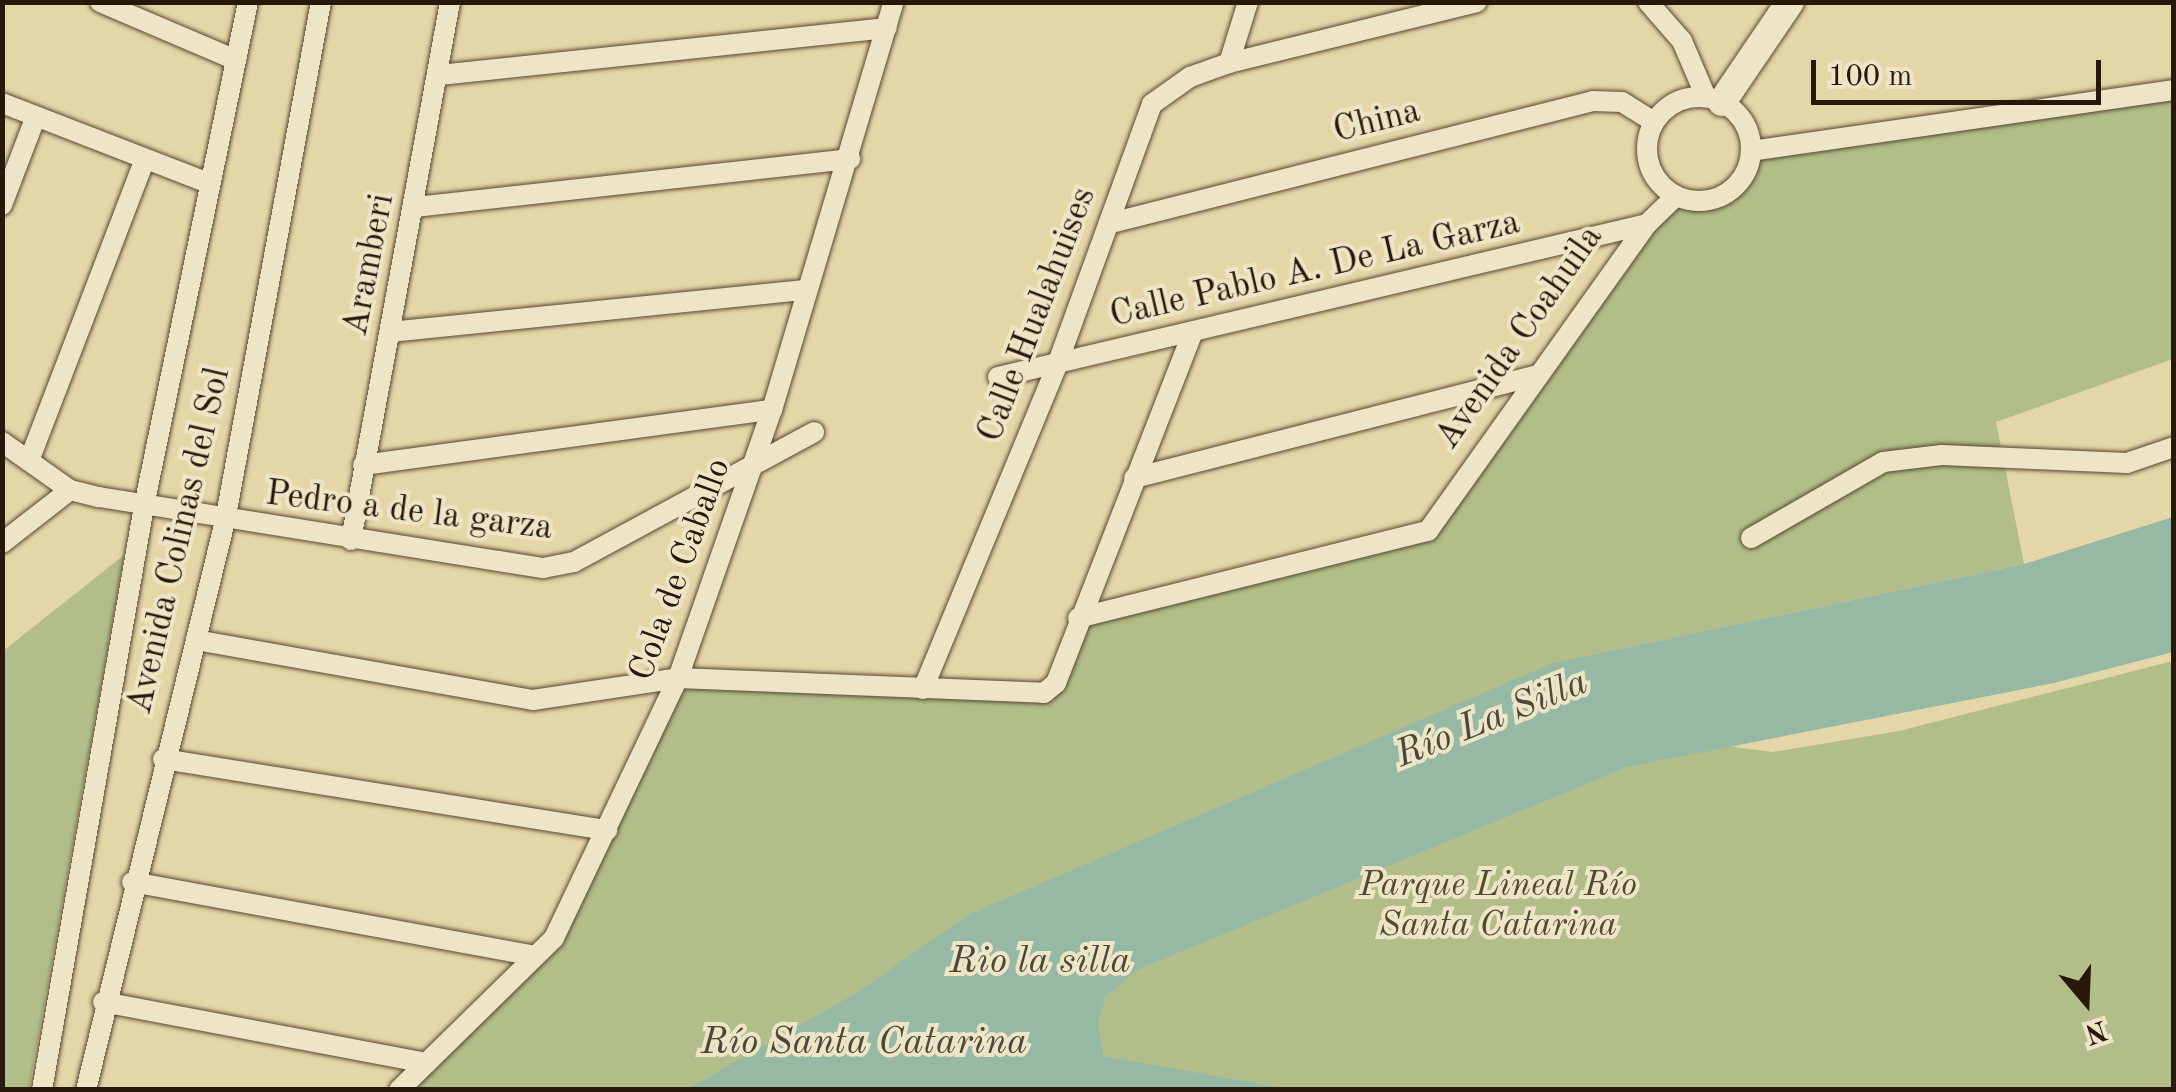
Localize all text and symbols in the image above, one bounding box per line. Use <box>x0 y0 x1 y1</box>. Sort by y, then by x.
scale bar <box>1816 40 2106 102</box>
text: 100 m <box>1828 62 1912 92</box>
street label: China <box>1329 91 1425 153</box>
street label: Calle Hualahuises <box>970 182 1106 448</box>
street label: Aramberi <box>336 190 404 340</box>
street label: Calle Pablo A. De La Garza <box>1106 202 1524 338</box>
street label: Avenida Coahuila <box>1427 218 1613 458</box>
street label: Avenida Colinas del Sol <box>120 364 240 718</box>
street label: Cola de Caballo <box>621 453 741 687</box>
street label: Pedro a de la garza <box>263 474 555 550</box>
water label: Río La Silla <box>1389 661 1595 779</box>
park label: Parque Lineal Río Santa Catarina <box>1359 865 1637 947</box>
water label: Rio la silla <box>949 940 1131 986</box>
north arrow <box>2036 952 2136 1052</box>
text: N <box>2081 1014 2110 1047</box>
water label: Río Santa Catarina <box>701 1021 1027 1067</box>

